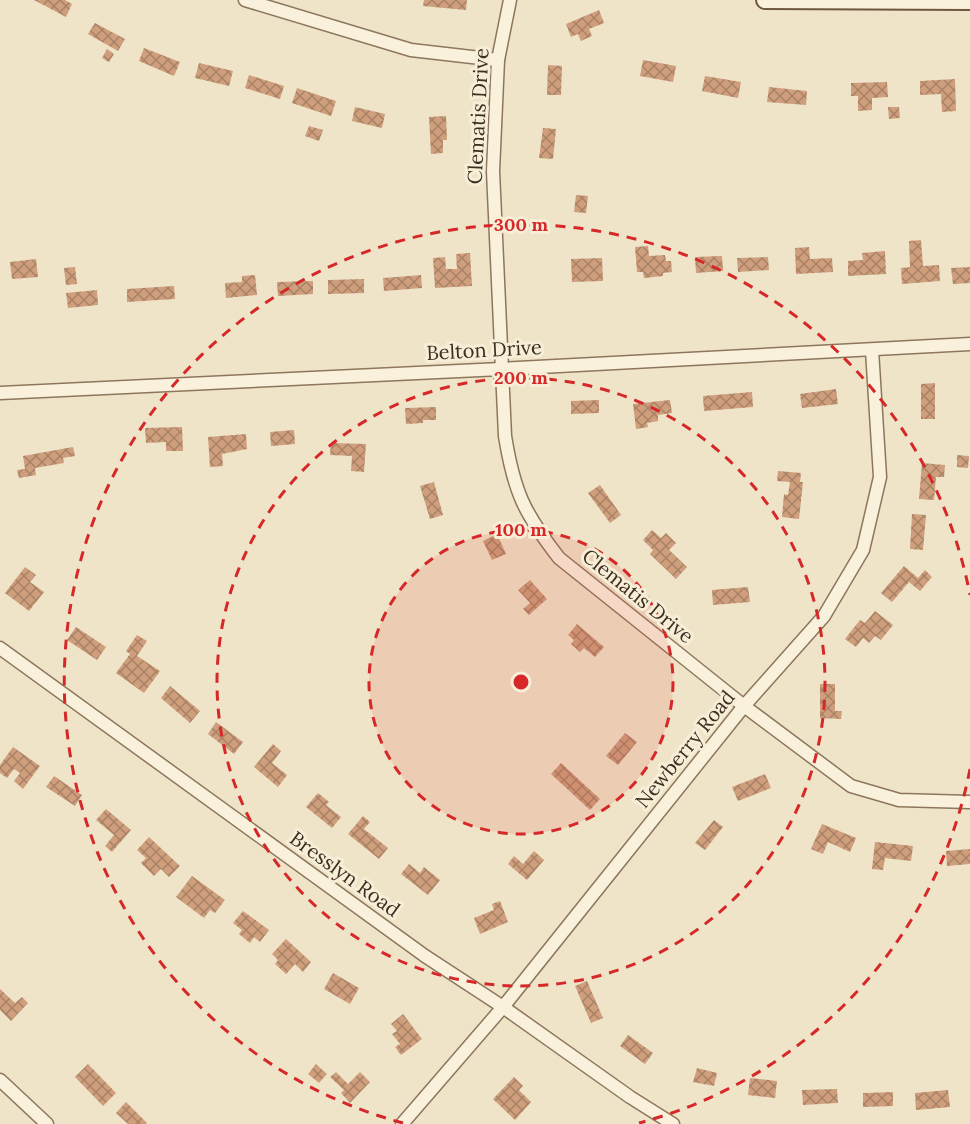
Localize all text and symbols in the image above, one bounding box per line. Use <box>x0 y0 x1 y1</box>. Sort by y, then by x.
street label: Clematis Drive <box>461 47 494 185</box>
text: 300 m <box>494 213 549 236</box>
street label: Belton Drive <box>426 334 542 365</box>
text: 200 m <box>494 366 548 389</box>
text: 100 m <box>495 518 547 541</box>
street label: Clematis Drive <box>578 543 699 648</box>
centre of rings <box>511 672 531 692</box>
street label: Newberry Road <box>630 685 740 813</box>
street label: Bresslyn Road <box>285 825 405 922</box>

